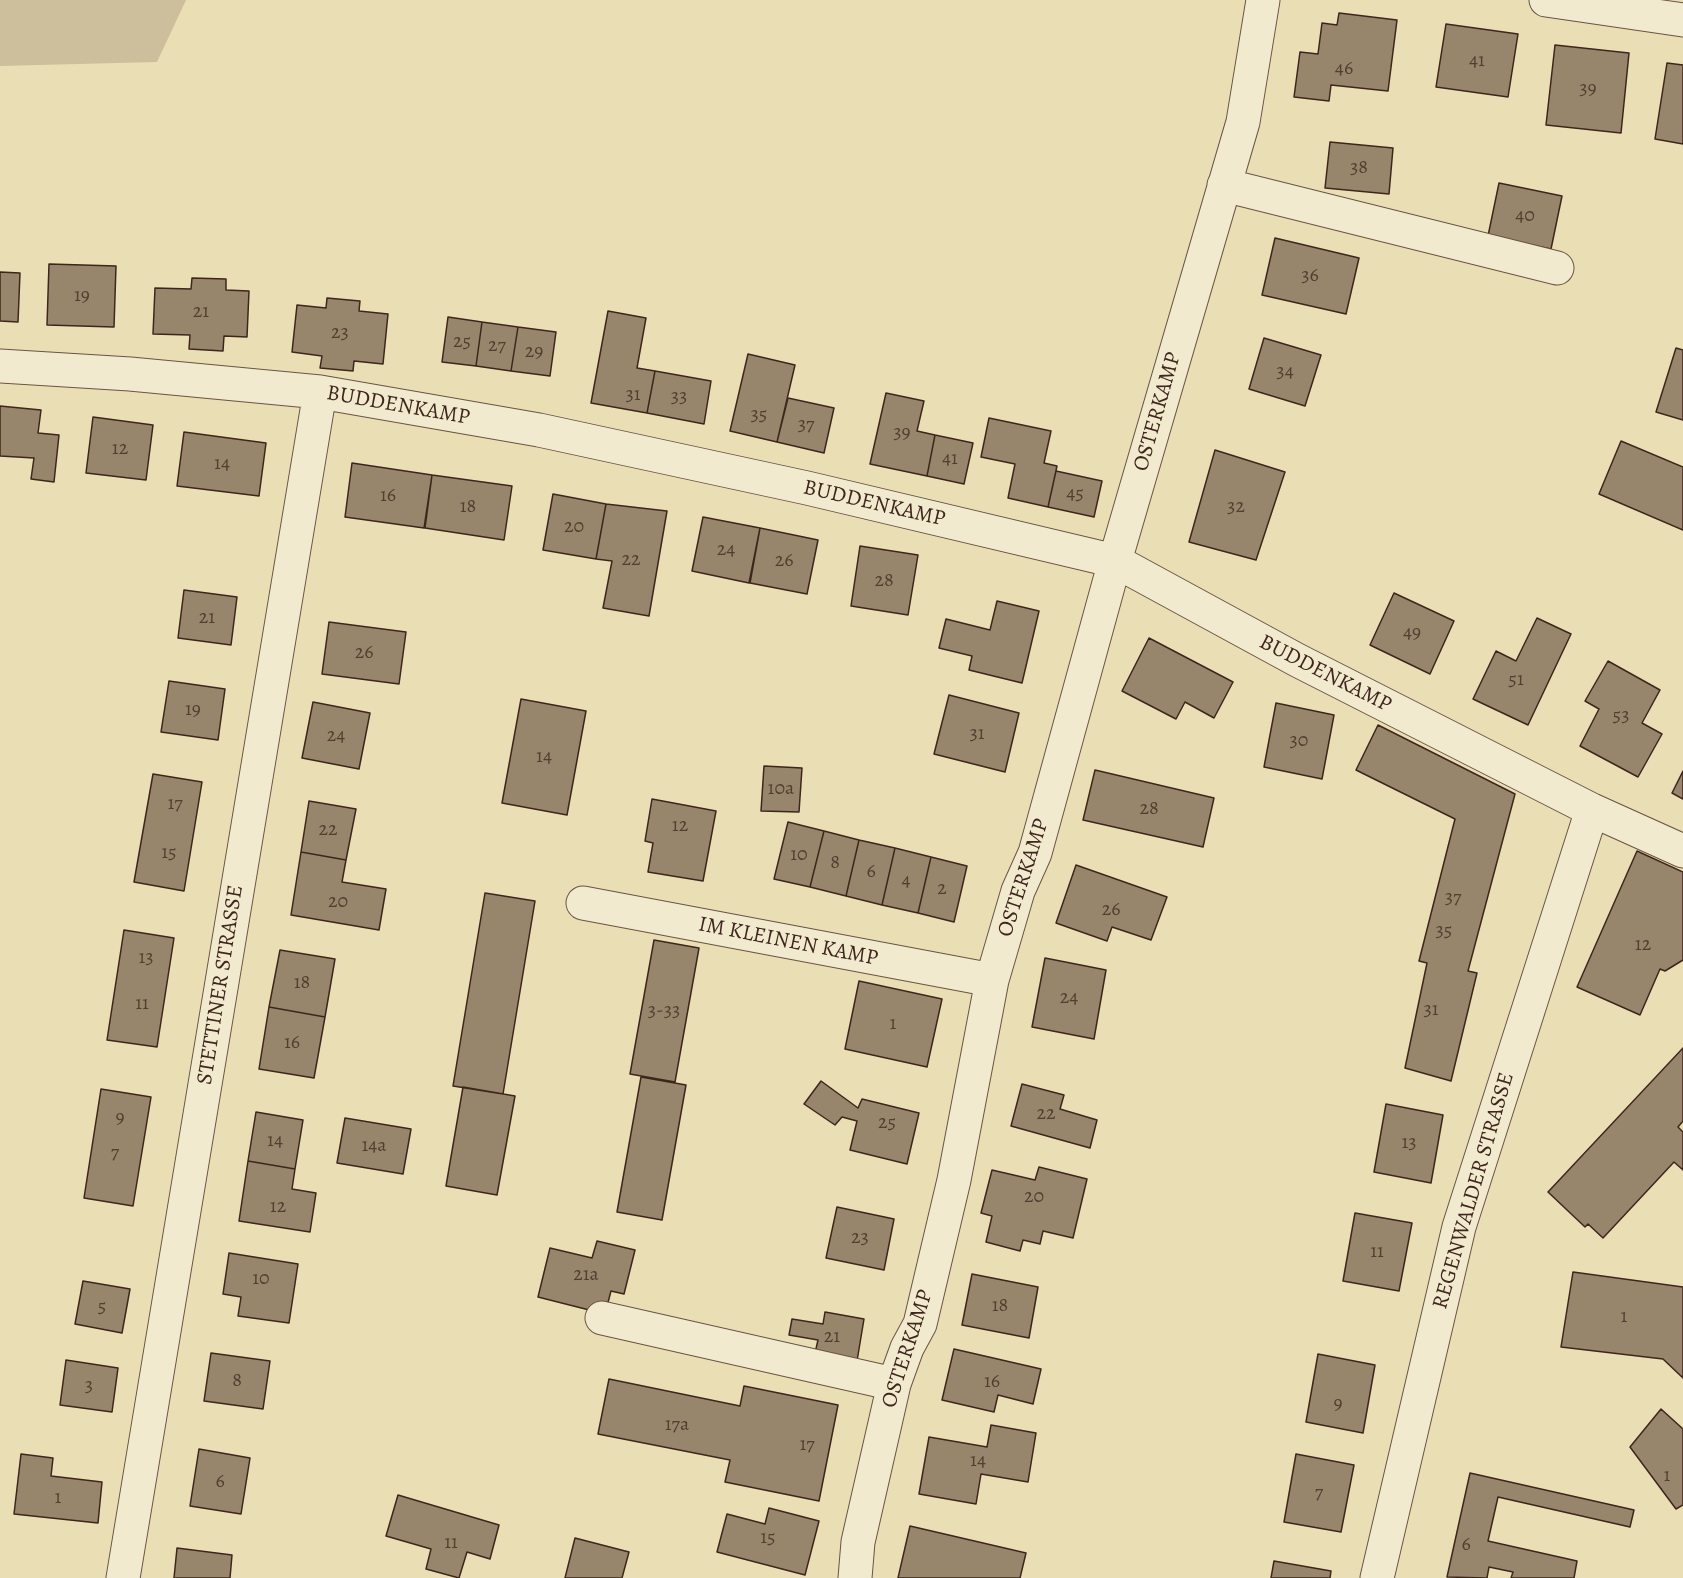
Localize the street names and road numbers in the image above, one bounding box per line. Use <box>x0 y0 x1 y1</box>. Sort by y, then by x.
street label: OSTERKAMP <box>1128 350 1188 474</box>
street label: BUDDENKAMP <box>324 380 472 432</box>
street label: BUDDENKAMP <box>800 475 948 533</box>
street label: BUDDENKAMP <box>1254 629 1396 719</box>
street label: OSTERKAMP <box>993 816 1055 940</box>
street label: STETTINER STRASSE <box>192 883 250 1087</box>
street label: IM KLEINEN KAMP <box>696 912 880 972</box>
street label: REGENWALDER STRASSE <box>1428 1070 1520 1312</box>
street label: OSTERKAMP <box>877 1287 939 1411</box>

